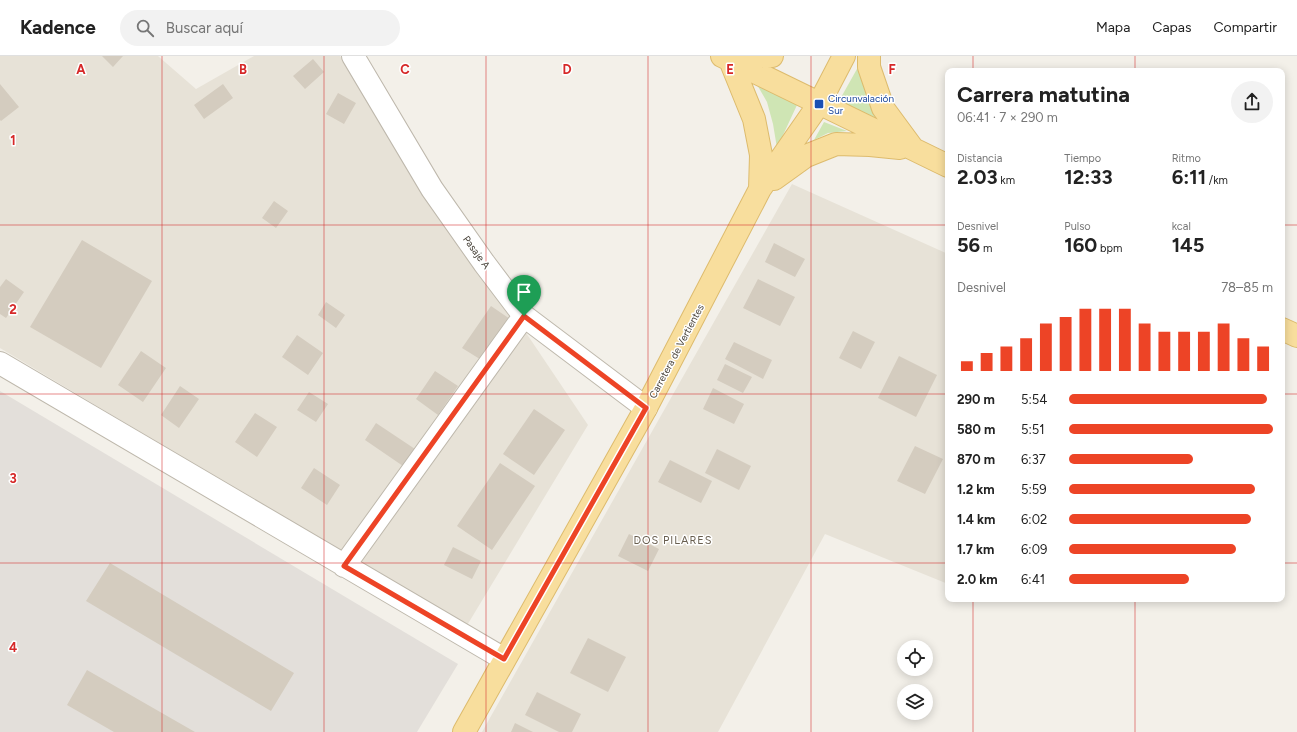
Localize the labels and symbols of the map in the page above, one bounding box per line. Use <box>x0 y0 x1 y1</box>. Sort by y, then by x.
text: A <box>76 62 86 77</box>
text: B <box>239 62 247 77</box>
text: C <box>400 62 410 77</box>
text: D <box>562 62 572 77</box>
text: E <box>726 62 734 77</box>
text: F <box>888 62 896 77</box>
place label: Circunvalación Sur <box>828 92 894 117</box>
marker: Circunvalación Sur <box>813 98 825 110</box>
text: 1 <box>10 133 16 148</box>
street label: Pasaje A <box>460 233 493 272</box>
pin <box>507 275 541 316</box>
text: 2 <box>9 302 17 317</box>
street label: Carretera de Vertientes <box>646 302 707 401</box>
text: 3 <box>9 471 17 486</box>
district label: DOS PILARES <box>633 534 713 547</box>
text: 4 <box>9 640 17 655</box>

